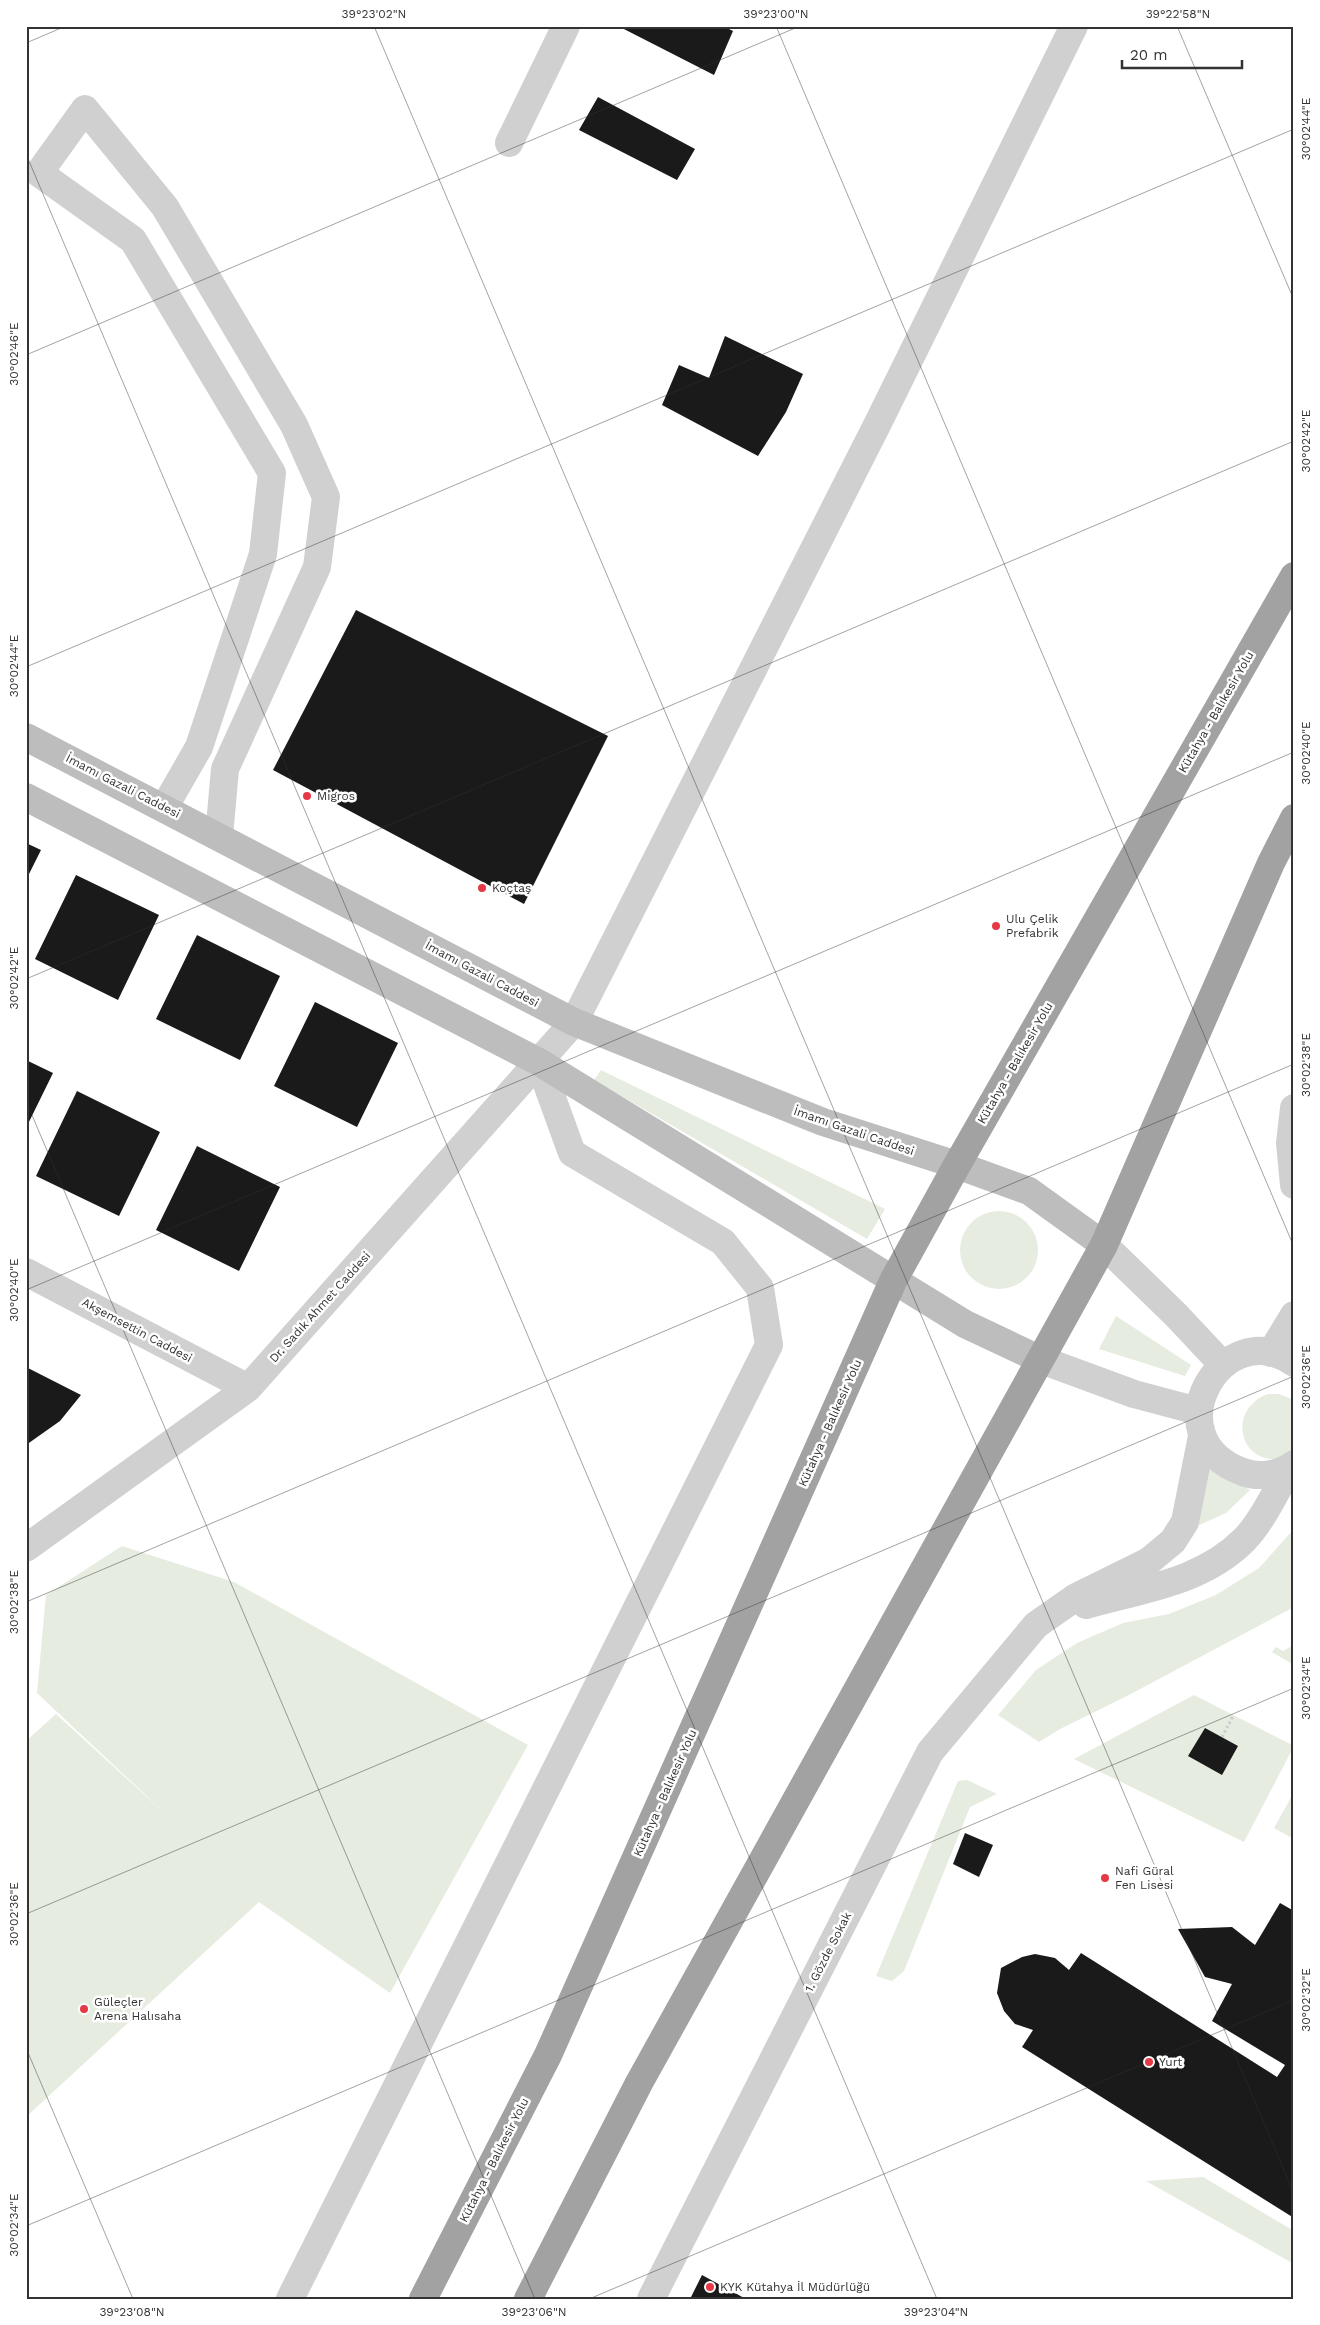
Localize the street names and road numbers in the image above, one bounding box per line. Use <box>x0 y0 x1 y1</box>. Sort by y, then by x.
street label: Kütahya - Balıkesir Yolu <box>1175 649 1257 775</box>
street label: İmamı Gazali Caddesi <box>63 751 183 821</box>
street label: İmamı Gazali Caddesi <box>423 938 541 1010</box>
street label: Kütahya - Balıkesir Yolu <box>974 1000 1056 1126</box>
street label: İmamı Gazali Caddesi <box>792 1104 916 1158</box>
street label: Dr. Sadık Ahmet Caddesi <box>267 1249 373 1365</box>
street label: Akşemsettin Caddesi <box>79 1295 195 1365</box>
street label: Kütahya - Balıkesir Yolu <box>796 1357 864 1489</box>
street label: Kütahya - Balıkesir Yolu <box>631 1727 699 1859</box>
street label: 1. Gözde Sokak <box>802 1910 854 1994</box>
street label: Kütahya - Balıkesir Yolu <box>456 2095 532 2225</box>

